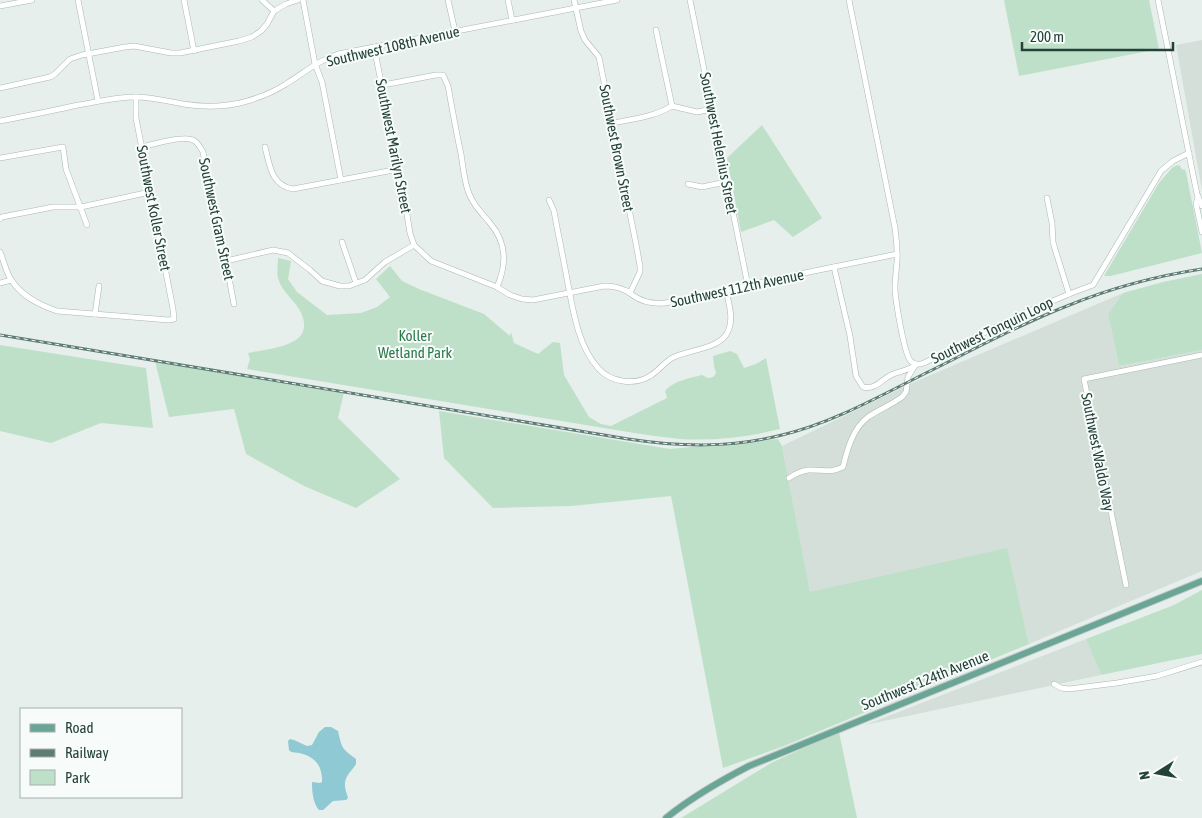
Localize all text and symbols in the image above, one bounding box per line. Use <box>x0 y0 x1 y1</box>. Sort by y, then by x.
scale bar <box>1022 20 1173 52</box>
street label: Southwest 108th Avenue <box>325 22 461 70</box>
text: 200 m <box>1030 28 1064 45</box>
street label: Southwest Helenius Street <box>697 71 741 215</box>
street label: Southwest Marilyn Street <box>373 77 415 215</box>
street label: Southwest Brown Street <box>596 83 638 213</box>
street label: Southwest Koller Street <box>133 144 175 272</box>
street label: Southwest Gram Street <box>196 156 238 282</box>
street label: Southwest 112th Avenue <box>669 266 805 310</box>
street label: Southwest Tonquin Loop <box>928 293 1056 367</box>
park label: Koller Wetland Park <box>378 327 452 361</box>
street label: Southwest Waldo Way <box>1078 391 1118 513</box>
street label: Southwest 124th Avenue <box>859 647 991 713</box>
legend <box>20 708 182 798</box>
text: Road <box>65 719 94 736</box>
text: Railway <box>65 744 109 761</box>
north arrow <box>1132 748 1182 798</box>
text: Park <box>65 769 90 786</box>
text: N <box>1136 770 1153 781</box>

